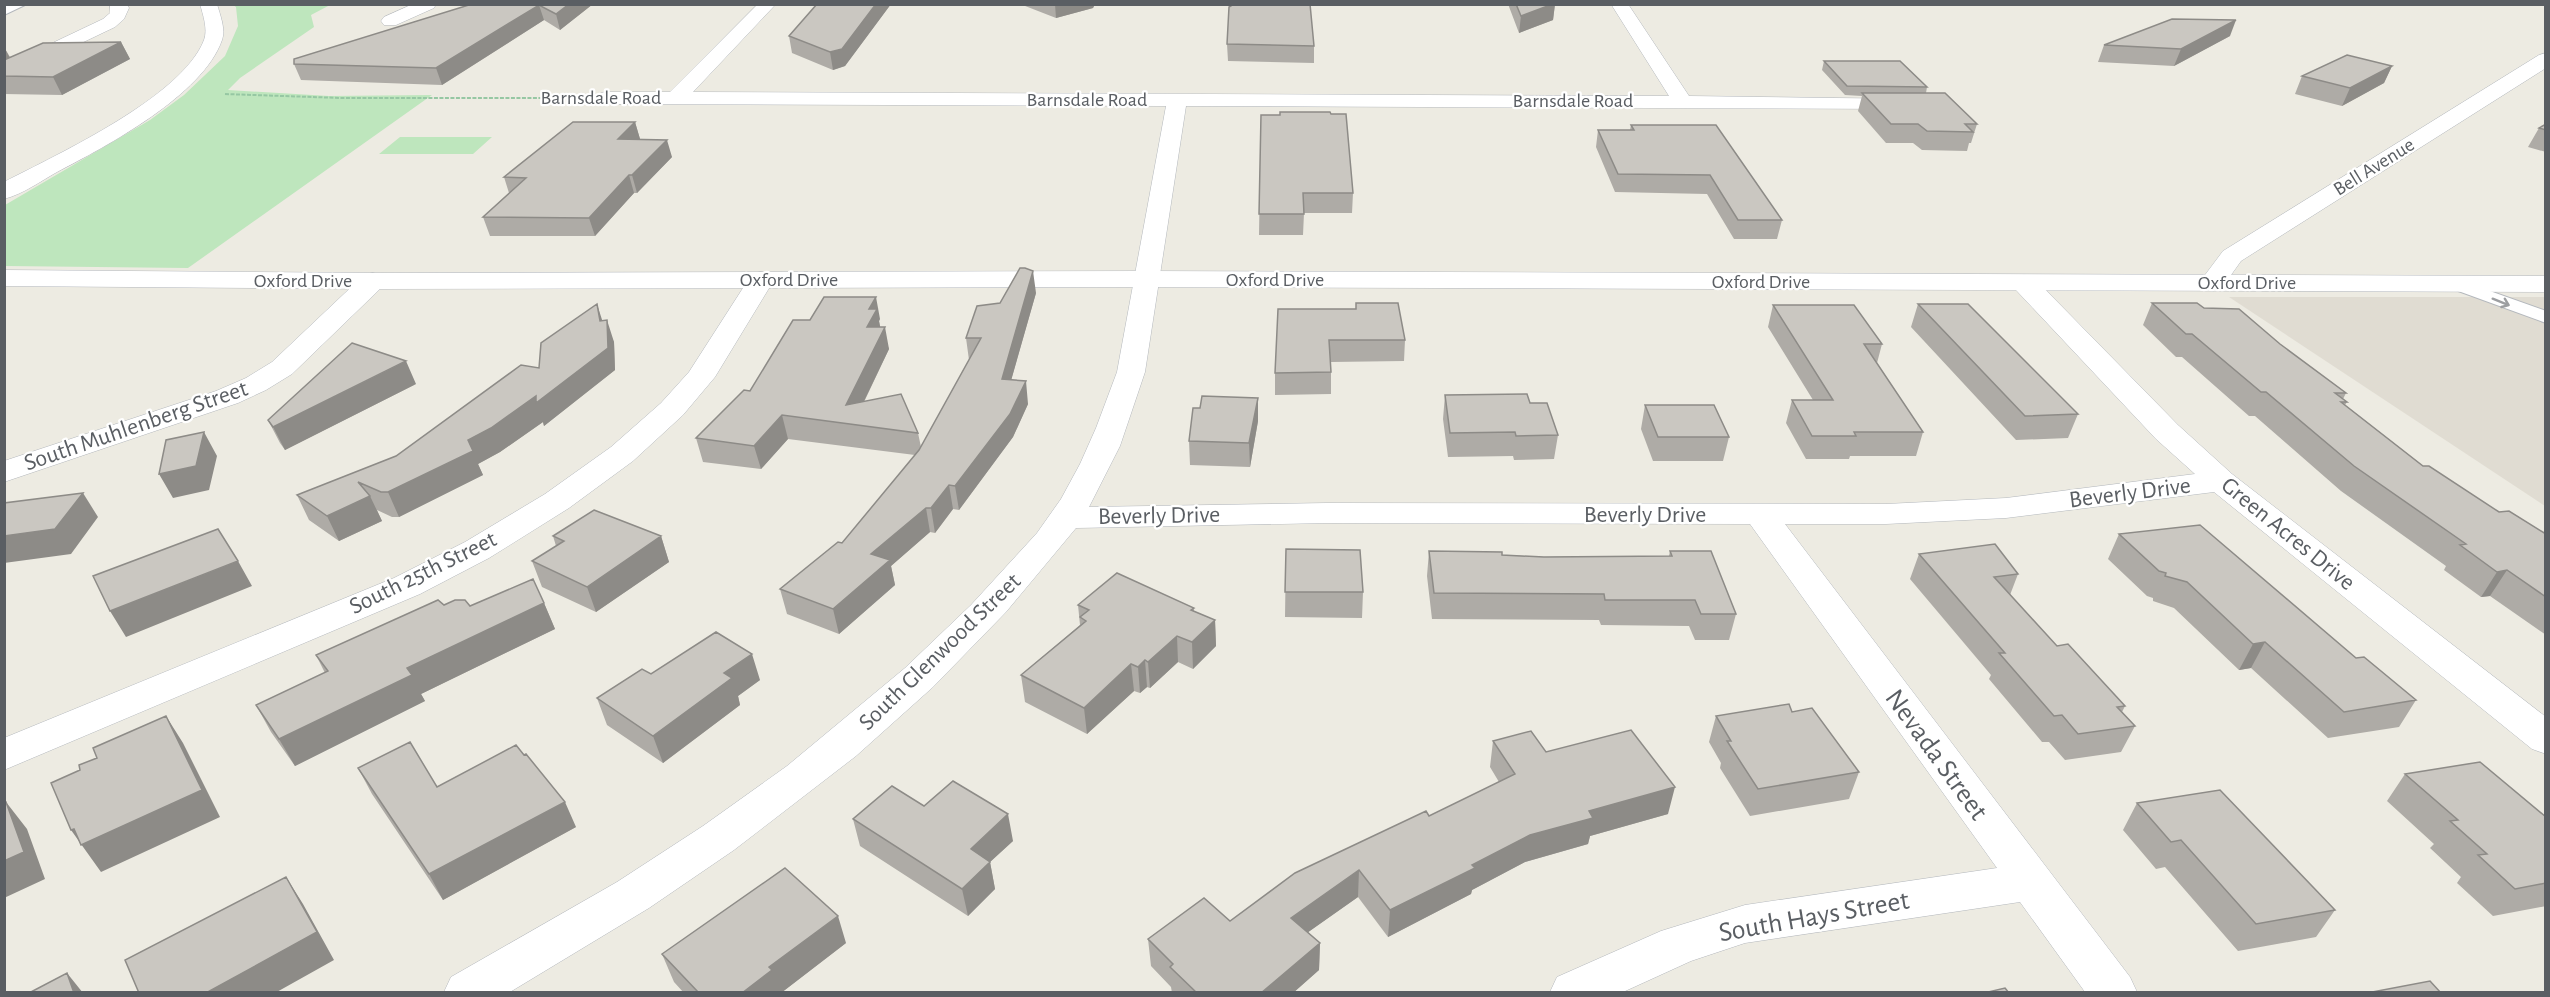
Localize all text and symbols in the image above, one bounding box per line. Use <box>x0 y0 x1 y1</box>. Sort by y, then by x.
street label: Barnsdale Road <box>541 88 661 108</box>
street label: Barnsdale Road <box>1027 90 1147 110</box>
street label: Barnsdale Road <box>1513 91 1633 111</box>
street label: Bell Avenue <box>2330 134 2418 200</box>
street label: Oxford Drive <box>740 270 838 290</box>
street label: Oxford Drive <box>1226 270 1324 290</box>
street label: Oxford Drive <box>254 271 352 291</box>
street label: Oxford Drive <box>1712 272 1810 292</box>
street label: Oxford Drive <box>2198 273 2296 293</box>
one-way arrow <box>2491 297 2509 308</box>
street label: South Muhlenberg Street <box>21 376 251 476</box>
street label: Green Acres Drive <box>2217 473 2359 595</box>
street label: Beverly Drive <box>2068 474 2192 512</box>
street label: Beverly Drive <box>1098 503 1220 529</box>
street label: Beverly Drive <box>1584 503 1706 527</box>
street label: South 25th Street <box>346 527 501 619</box>
street label: South Glenwood Street <box>855 569 1026 735</box>
street label: Nevada Street <box>1879 685 1993 825</box>
street label: South Hays Street <box>1717 886 1911 948</box>

